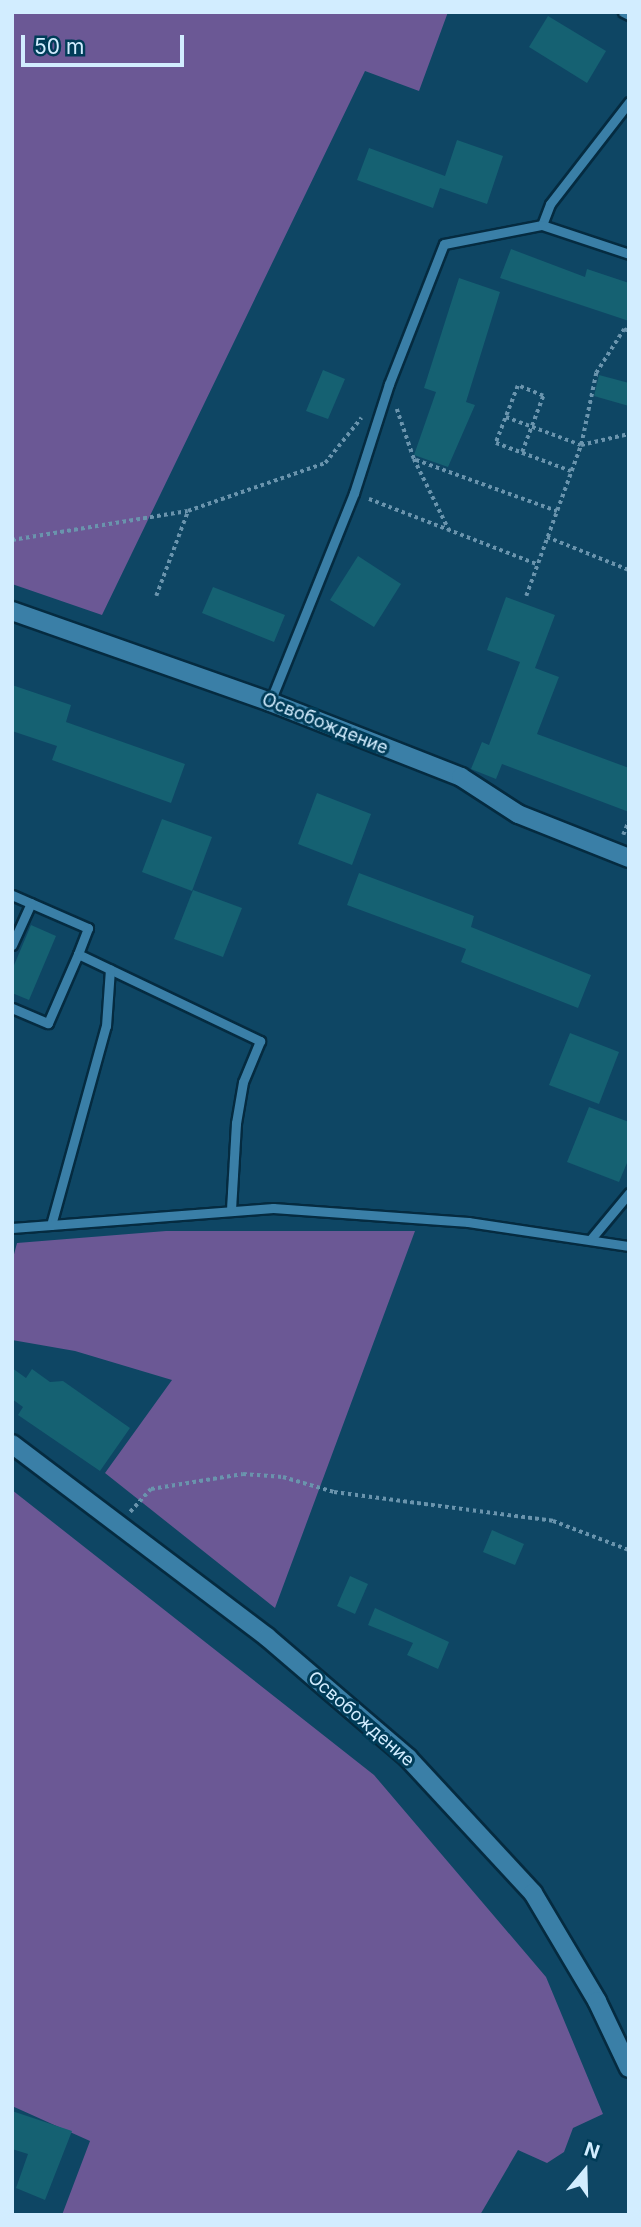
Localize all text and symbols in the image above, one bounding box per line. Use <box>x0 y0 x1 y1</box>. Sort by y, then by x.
scale bar <box>24 21 187 65</box>
text: 50 m <box>34 34 84 59</box>
street label: Освобождение <box>259 689 391 759</box>
street label: Освобождение <box>303 1667 419 1771</box>
north arrow <box>550 2136 620 2206</box>
text: N <box>581 2137 603 2164</box>

